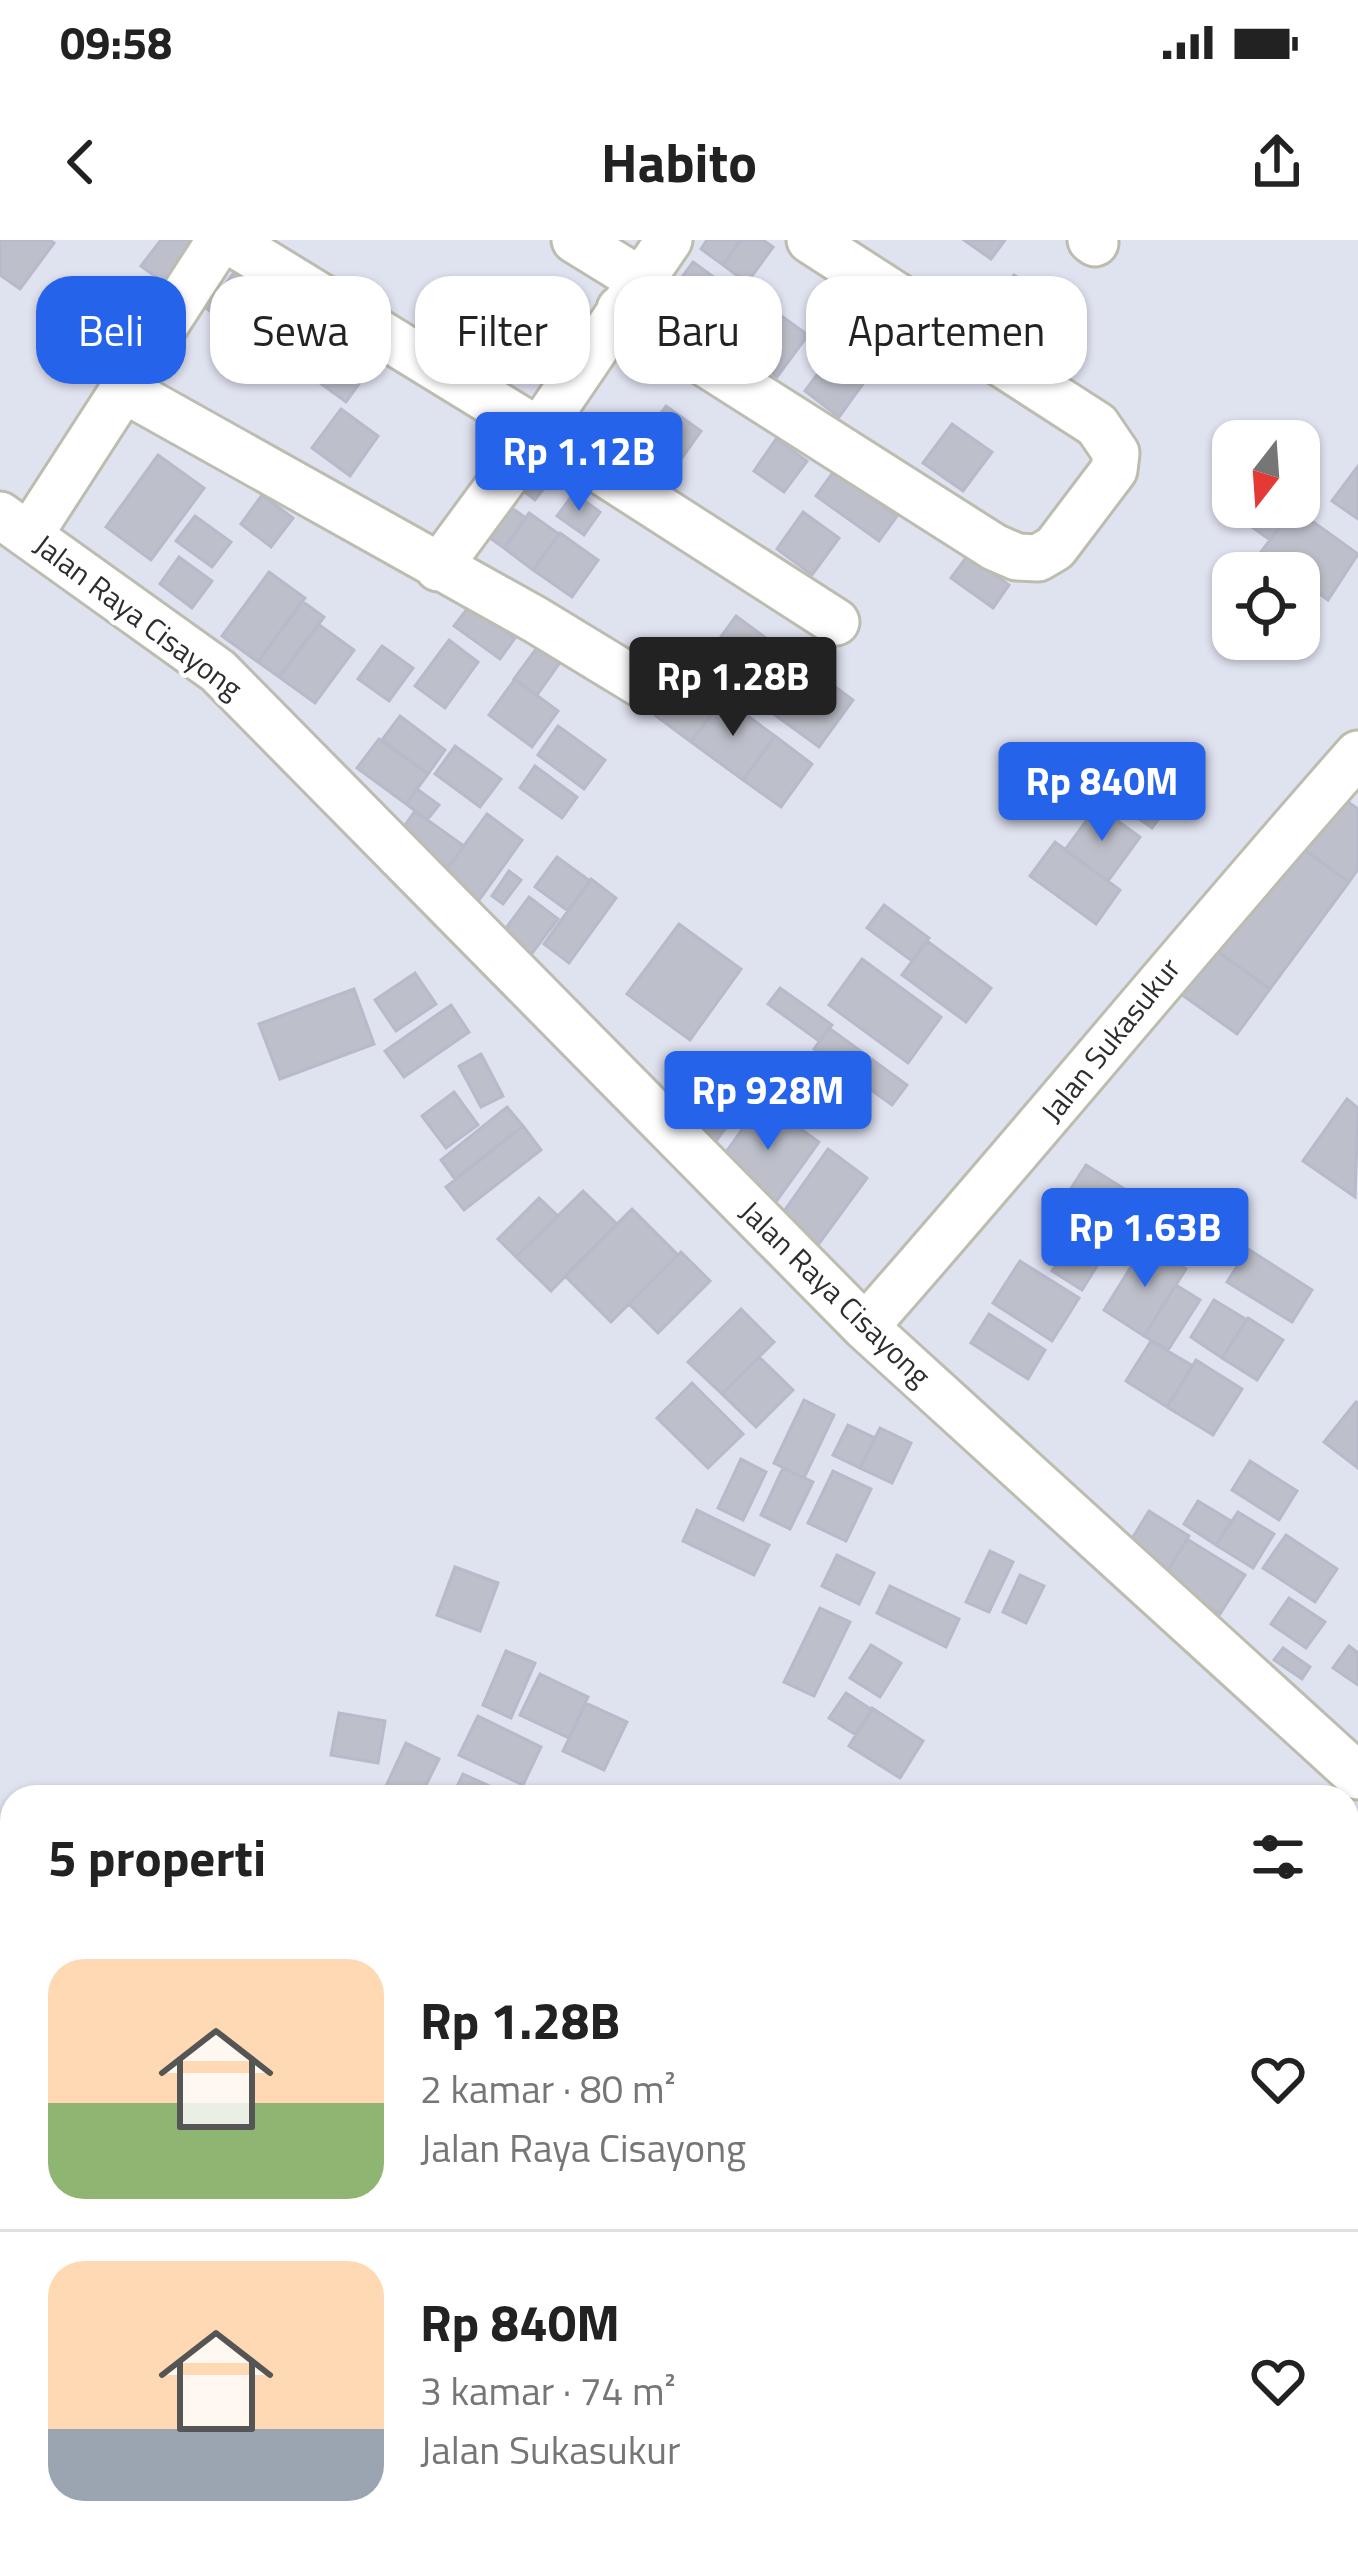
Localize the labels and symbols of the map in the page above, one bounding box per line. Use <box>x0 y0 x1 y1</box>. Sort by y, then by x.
pin: Rp 1.12B <box>455 412 703 514</box>
north arrow <box>1212 420 1320 528</box>
street label: Jalan Raya Cisayong <box>25 522 253 710</box>
pin: Rp 1.28B <box>609 637 857 739</box>
pin: Rp 840M <box>991 742 1213 844</box>
street label: Jalan Sukasukur <box>1029 947 1191 1132</box>
pin: Rp 928M <box>657 1051 879 1153</box>
pin: Rp 1.63B <box>1021 1188 1269 1290</box>
street label: Jalan Raya Cisayong <box>729 1190 942 1397</box>

